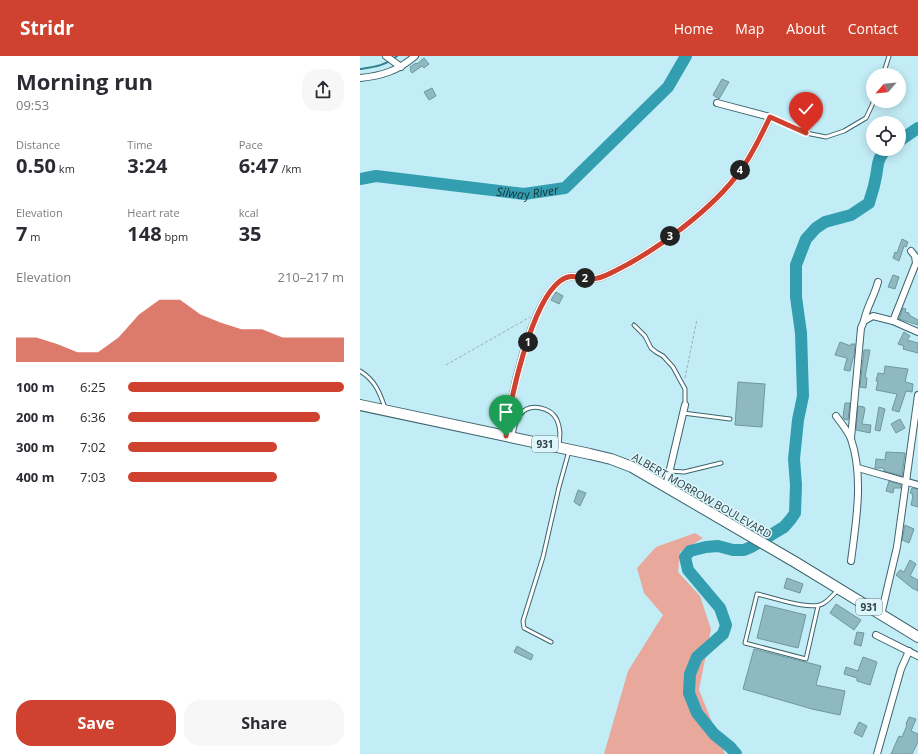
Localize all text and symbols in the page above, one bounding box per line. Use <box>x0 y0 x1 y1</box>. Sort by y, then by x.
text: Stridr <box>20 15 74 41</box>
text: Home <box>674 19 713 38</box>
text: Map <box>735 19 764 38</box>
text: About <box>786 19 826 38</box>
text: Contact <box>848 19 898 38</box>
text: Morning run <box>16 66 153 96</box>
north arrow <box>866 68 906 108</box>
map controls <box>866 68 906 156</box>
button: share <box>302 69 344 111</box>
pin <box>789 92 823 133</box>
text: 09:53 <box>16 96 49 114</box>
icon: check <box>795 98 817 120</box>
button: locate <box>866 116 906 156</box>
text: Distance <box>16 137 60 152</box>
text: Time <box>127 137 153 152</box>
text: Pace <box>239 137 263 152</box>
text: 0.50 <box>16 152 56 179</box>
text: 3:24 <box>127 152 167 179</box>
text: 6:47 <box>239 152 279 179</box>
pin: 4 <box>730 160 750 180</box>
text: km <box>56 161 75 176</box>
text: /km <box>279 161 302 176</box>
text: 4 <box>737 162 743 177</box>
water label: Silway River <box>496 180 561 203</box>
text: Elevation <box>16 205 63 220</box>
text: Heart rate <box>127 205 180 220</box>
text: kcal <box>239 205 259 220</box>
text: 7 <box>16 220 27 247</box>
text: 148 <box>127 220 162 247</box>
text: 35 <box>239 220 262 247</box>
pin: 3 <box>660 226 680 246</box>
text: 3 <box>667 228 673 243</box>
text: m <box>27 229 40 244</box>
text: bpm <box>162 229 188 244</box>
text: Elevation <box>16 268 71 286</box>
text: 210–217 m <box>277 268 344 286</box>
pin: 2 <box>575 268 595 288</box>
text: 2 <box>582 270 588 285</box>
pin: 1 <box>518 332 538 352</box>
text: 1 <box>525 334 531 349</box>
text: 100 m <box>16 378 54 396</box>
text: 6:25 <box>80 378 106 396</box>
pin <box>489 395 523 436</box>
icon: arrive <box>495 401 517 423</box>
text: 200 m <box>16 408 54 426</box>
text: 6:36 <box>80 408 106 426</box>
road number: 931 <box>532 436 558 452</box>
text: 300 m <box>16 438 54 456</box>
text: 7:02 <box>80 438 106 456</box>
street label: ALBERT MORROW BOULEVARD <box>629 449 775 541</box>
text: 400 m <box>16 468 54 486</box>
text: 7:03 <box>80 468 106 486</box>
road number: 931 <box>856 599 882 615</box>
button: Save <box>16 700 176 746</box>
button: Share <box>184 700 344 746</box>

